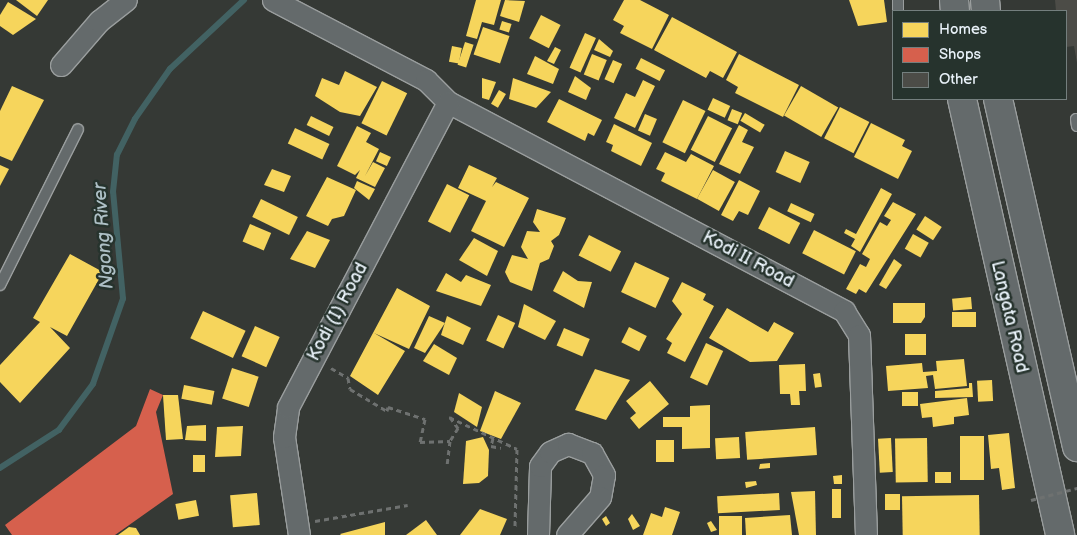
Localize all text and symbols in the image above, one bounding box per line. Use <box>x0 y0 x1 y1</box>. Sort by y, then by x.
legend <box>892 10 1067 100</box>
text: Homes <box>939 20 987 39</box>
text: Shops <box>939 45 981 64</box>
text: Other <box>939 70 978 89</box>
water label: Ngong River <box>89 182 119 290</box>
street label: Kodi II Road <box>699 227 797 293</box>
street label: Kodi (I) Road <box>303 259 373 365</box>
street label: Langata Road <box>986 259 1032 375</box>

